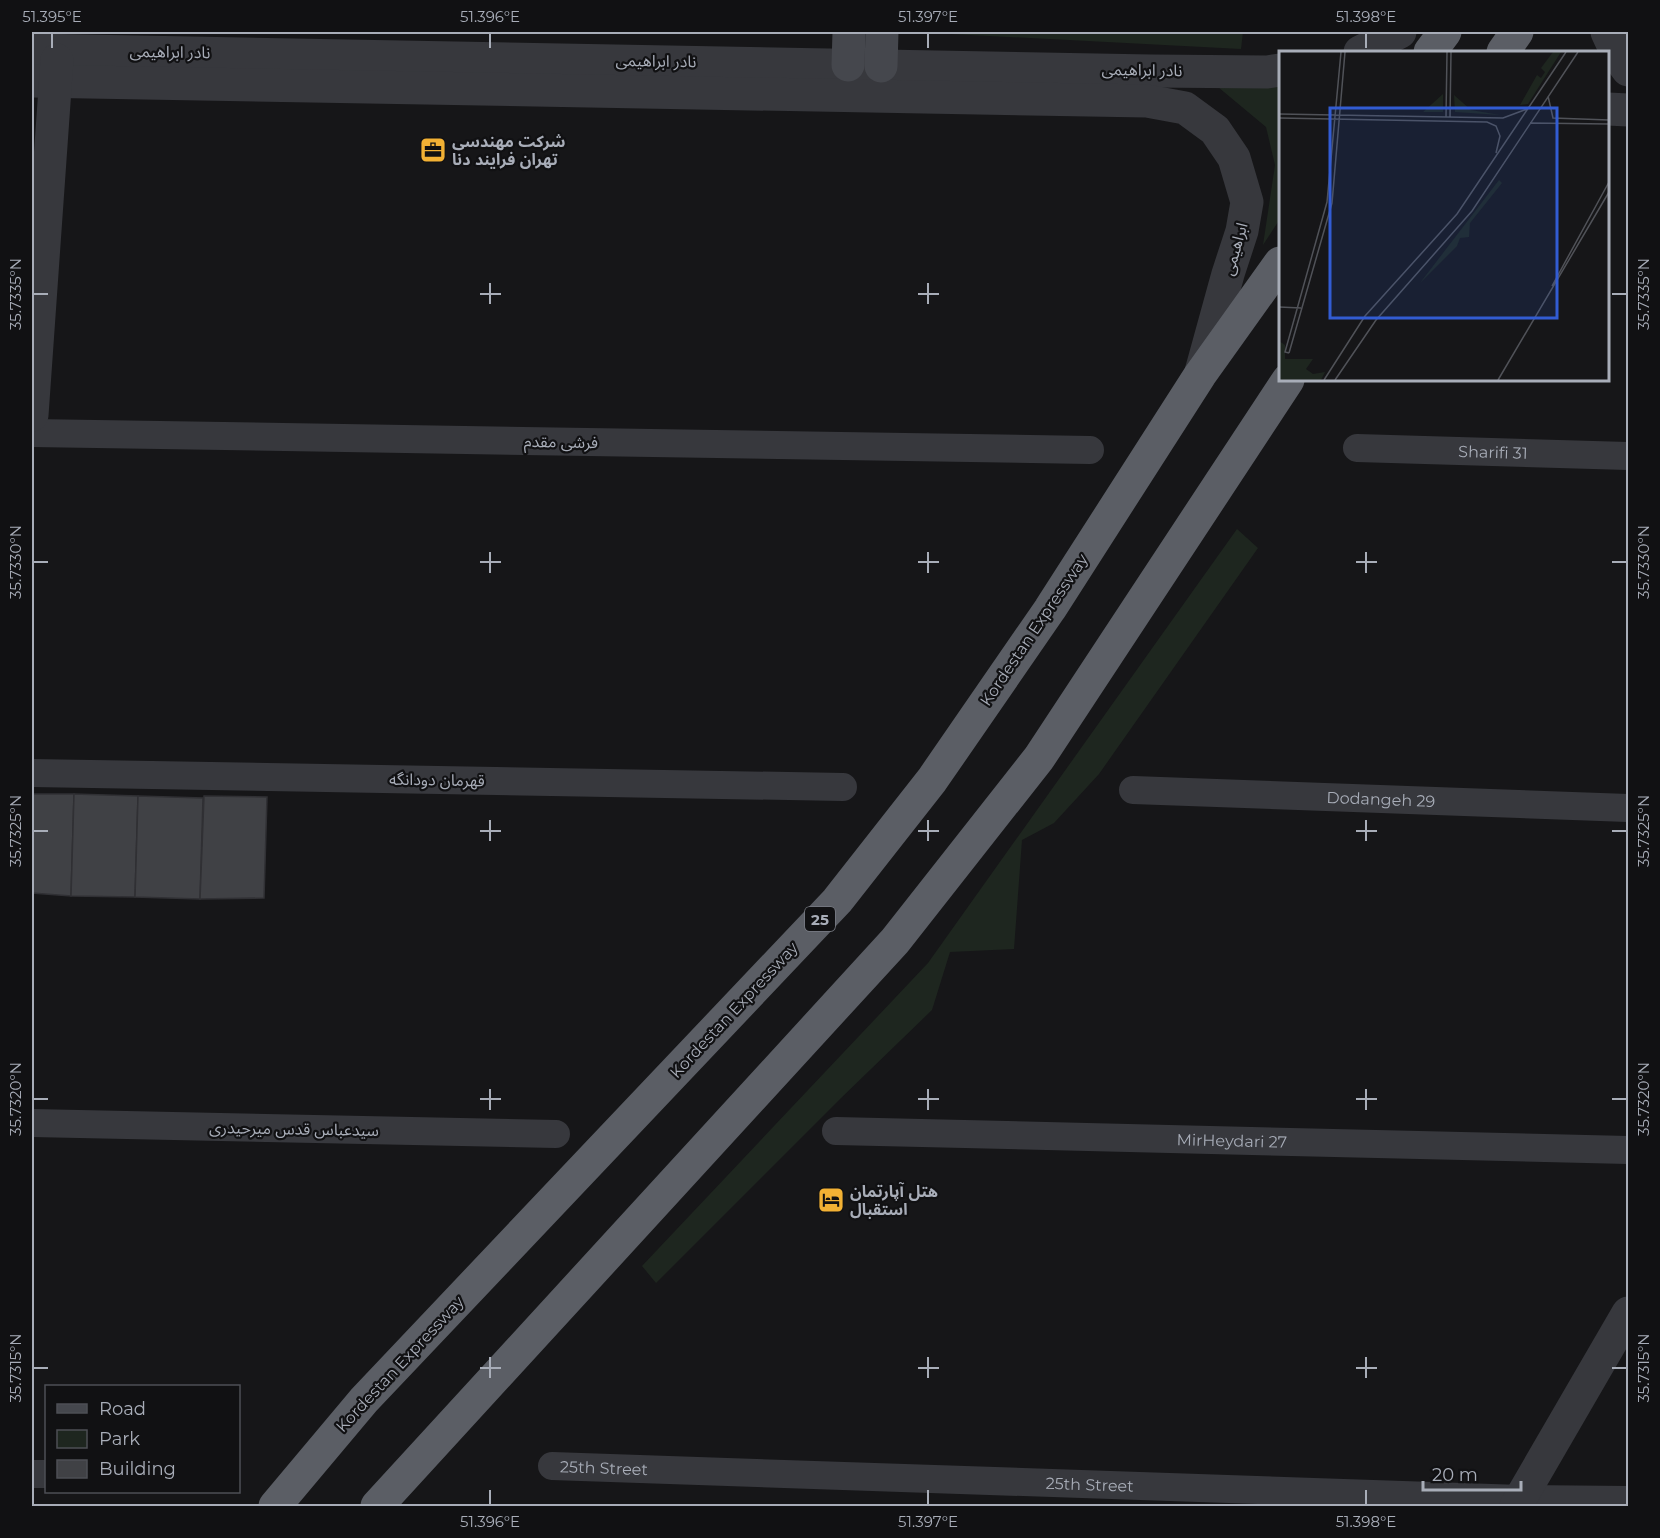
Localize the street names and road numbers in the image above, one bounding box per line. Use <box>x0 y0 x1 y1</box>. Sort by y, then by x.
street label: نادر ابراهیمی <box>129 42 211 62</box>
street label: نادر ابراهیمی <box>615 51 697 71</box>
street label: نادر ابراهیمی <box>1101 60 1183 80</box>
street label: ابراهیمی <box>1218 220 1252 278</box>
street label: فرشی مقدم <box>524 432 598 455</box>
street label: Sharifi 31 <box>1458 441 1528 463</box>
street label: Kordestan Expressway <box>976 550 1092 709</box>
street label: قهرمان دودانگه <box>389 770 485 790</box>
street label: Dodangeh 29 <box>1326 788 1436 810</box>
road number: 25 <box>805 907 835 931</box>
street label: Kordestan Expressway <box>666 938 802 1082</box>
street label: سیدعباس قدس میرحیدری <box>209 1118 379 1140</box>
street label: MirHeydari 27 <box>1176 1130 1287 1151</box>
street label: Kordestan Expressway <box>332 1292 468 1436</box>
street label: 25th Street <box>560 1457 649 1479</box>
street label: 25th Street <box>1045 1473 1135 1495</box>

